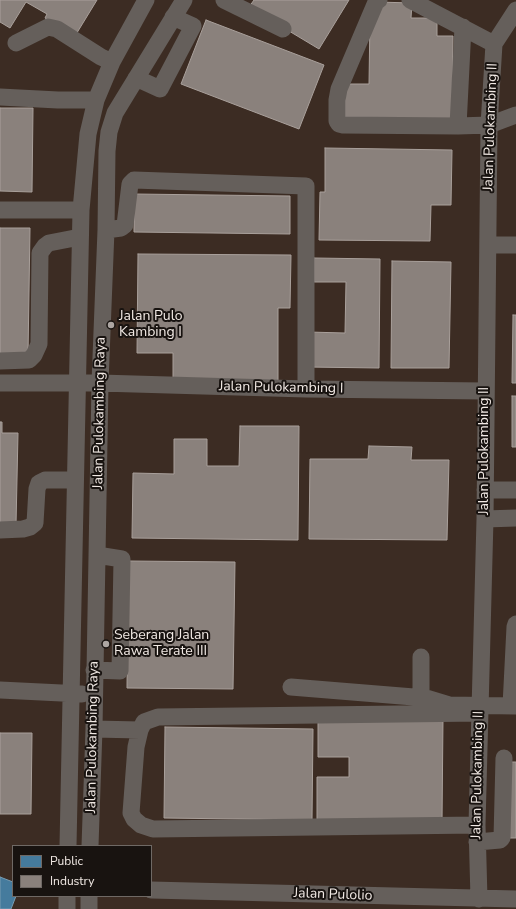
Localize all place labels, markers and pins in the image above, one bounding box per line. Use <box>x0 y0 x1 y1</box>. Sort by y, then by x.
place label: Jalan Pulo Kambing I <box>119 309 183 342</box>
marker: Jalan Pulo Kambing I <box>106 320 116 330</box>
place label: Seberang Jalan Rawa Terate III <box>114 628 209 660</box>
marker: Seberang Jalan Rawa Terate III <box>101 639 111 649</box>

